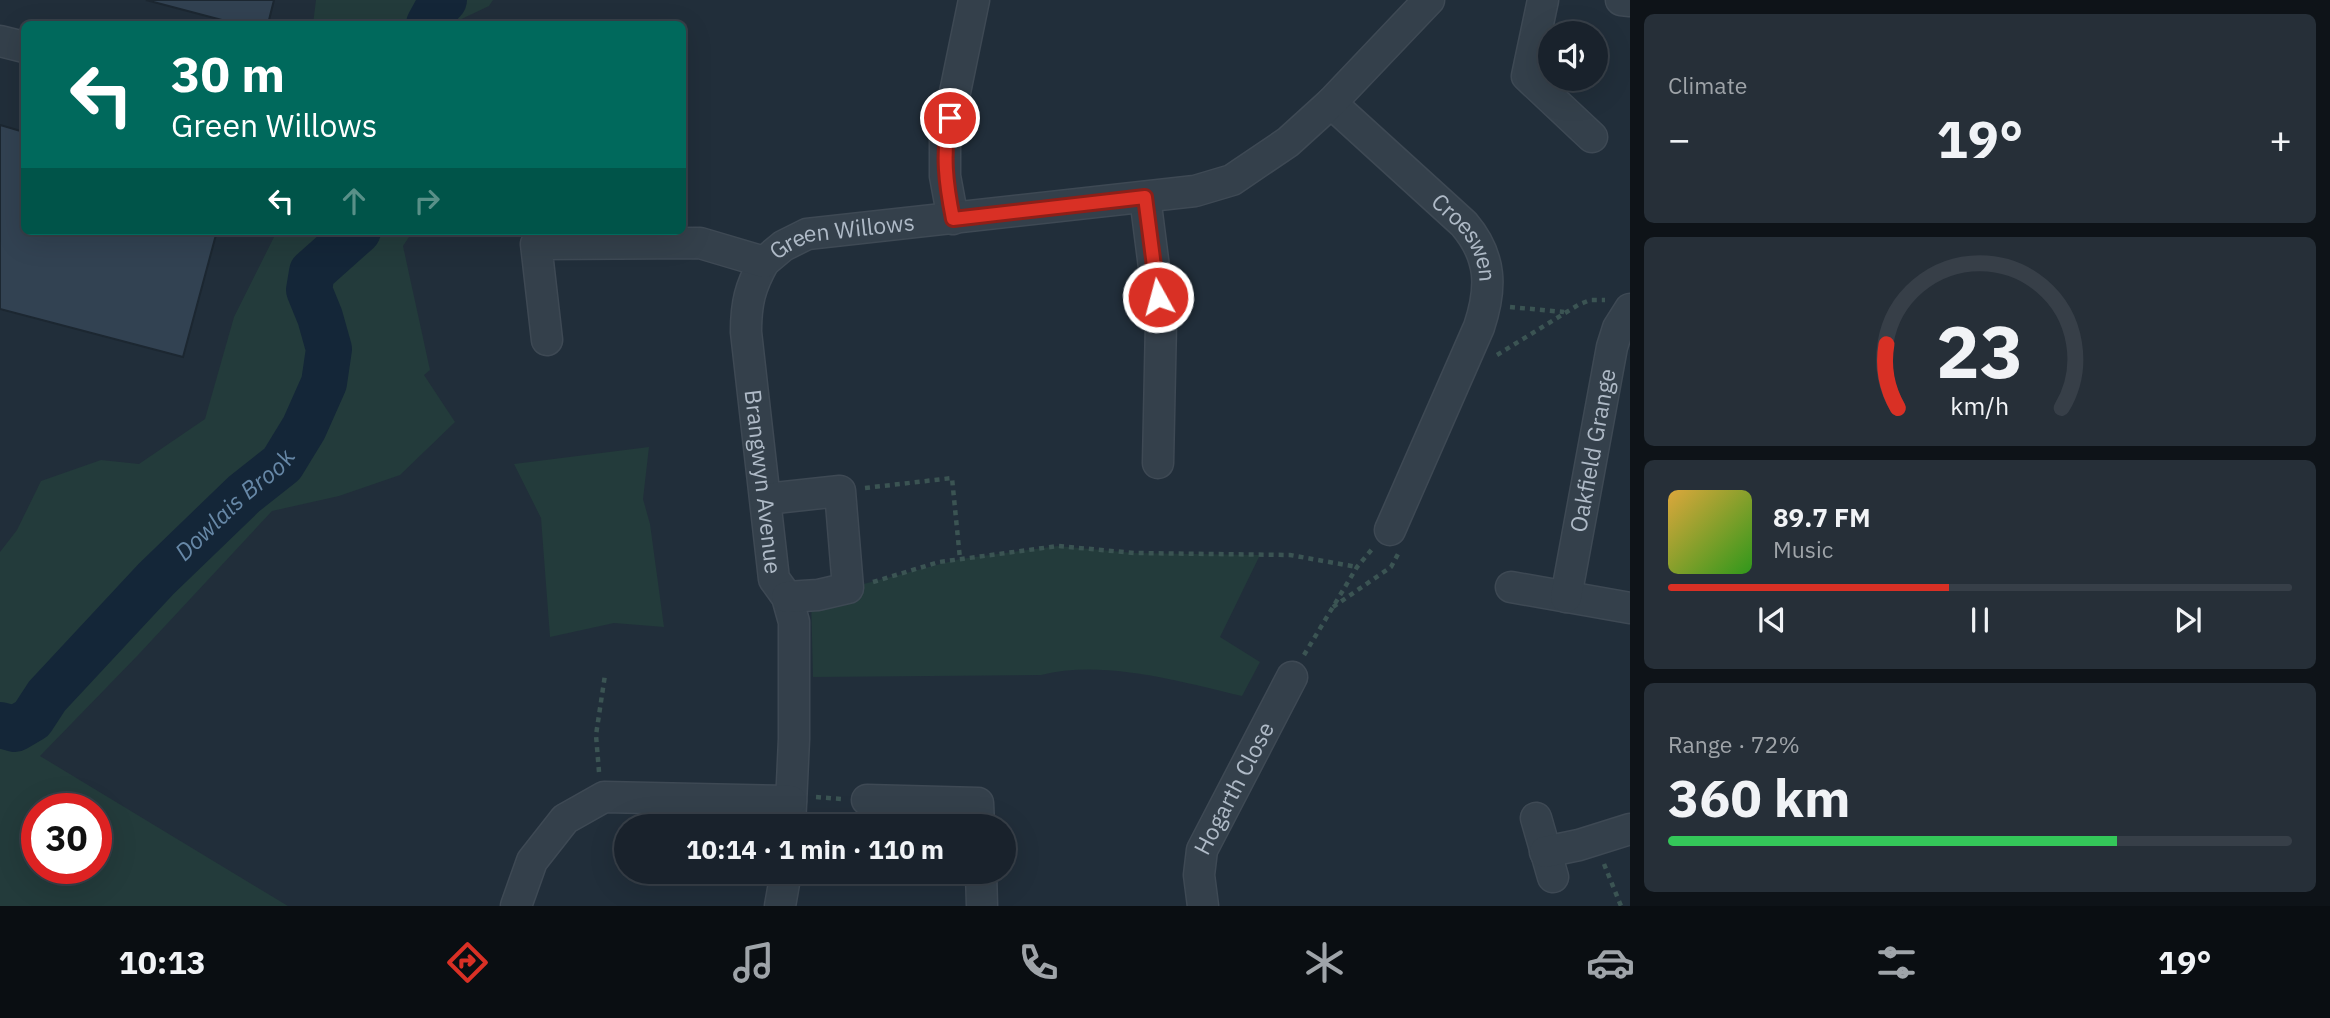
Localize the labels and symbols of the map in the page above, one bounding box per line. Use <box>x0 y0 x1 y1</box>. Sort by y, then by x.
pin <box>920 88 980 148</box>
street label: Croeswen <box>1426 186 1504 283</box>
street label: Green Willows <box>762 206 916 265</box>
position arrow <box>1121 260 1195 334</box>
street label: Oakfield Grange <box>1562 366 1622 535</box>
street label: Brangwyn Avenue <box>739 388 789 576</box>
water label: Dowlais Brook <box>167 443 302 567</box>
street label: Hogarth Close <box>1186 716 1280 859</box>
speed limit sign: 30 <box>21 793 112 884</box>

